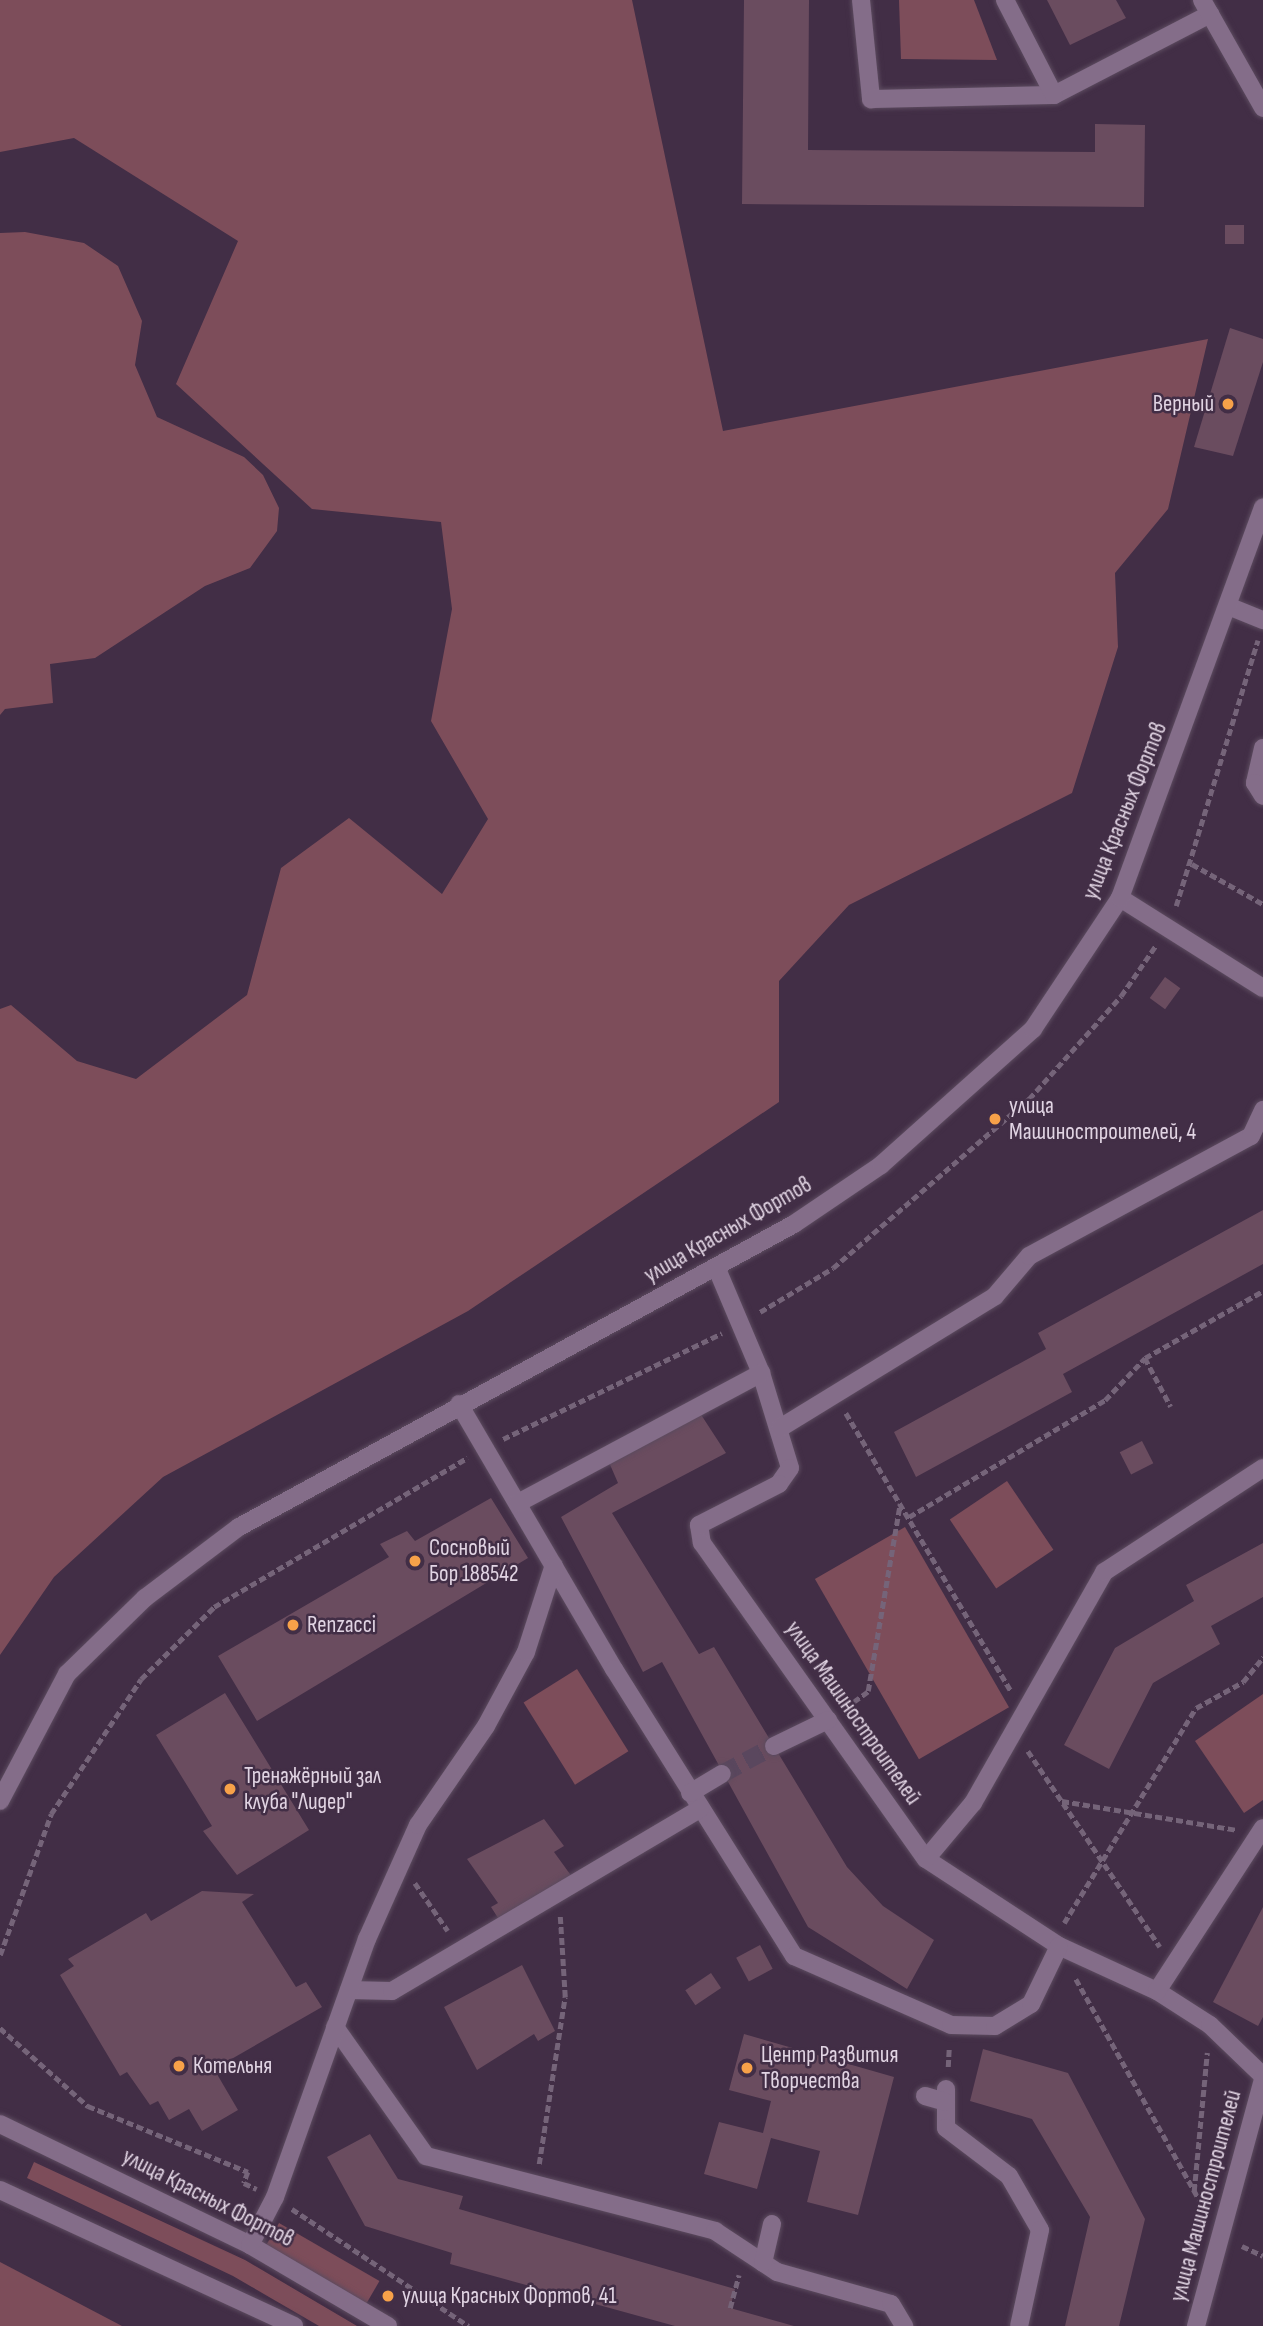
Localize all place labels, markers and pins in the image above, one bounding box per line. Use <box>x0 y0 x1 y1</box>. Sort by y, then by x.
place label: Верный <box>1153 390 1214 418</box>
marker: Верный <box>1220 396 1236 412</box>
place label: улица Машиностроителей, 4 <box>1009 1092 1196 1146</box>
marker: улица Машиностроителей, 4 <box>987 1111 1003 1127</box>
place label: Сосновый Бор 188542 <box>429 1534 519 1588</box>
marker: Сосновый Бор 188542 <box>407 1553 423 1569</box>
place label: Renzacci <box>307 1611 376 1639</box>
marker: Renzacci <box>285 1617 301 1633</box>
place label: Тренажёрный зал клуба "Лидер" <box>244 1762 381 1816</box>
marker: Тренажёрный зал клуба "Лидер" <box>222 1781 238 1797</box>
place label: Центр Развития Творчества <box>761 2041 898 2095</box>
place label: Котельня <box>193 2052 272 2080</box>
marker: Котельня <box>171 2058 187 2074</box>
marker: Центр Развития Творчества <box>739 2060 755 2076</box>
place label: улица Красных Фортов, 41 <box>402 2282 617 2310</box>
marker: улица Красных Фортов, 41 <box>380 2288 396 2304</box>

